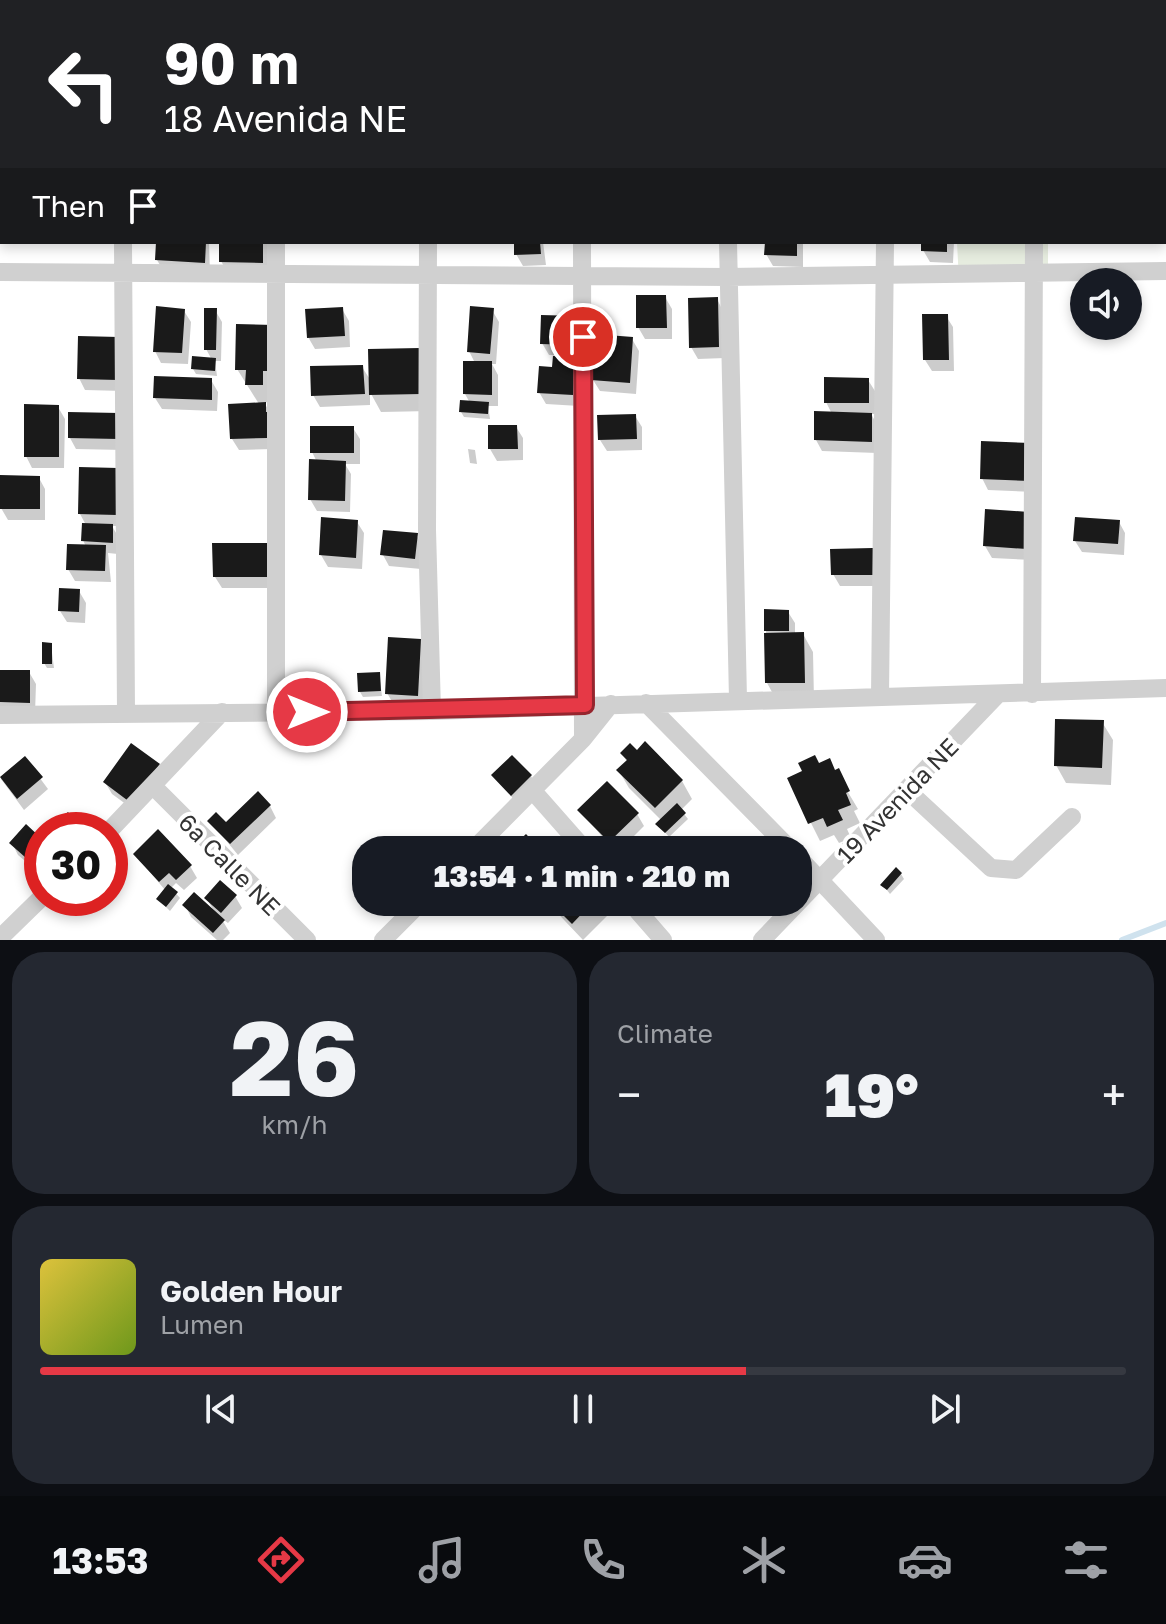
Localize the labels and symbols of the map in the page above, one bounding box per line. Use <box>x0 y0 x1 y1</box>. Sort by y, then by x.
pin <box>549 303 617 371</box>
position arrow <box>265 670 349 754</box>
street label: 19 Avenida NE <box>830 732 964 868</box>
street label: 6a Calle NE <box>173 807 287 921</box>
speed limit sign: 30 <box>24 812 128 916</box>

